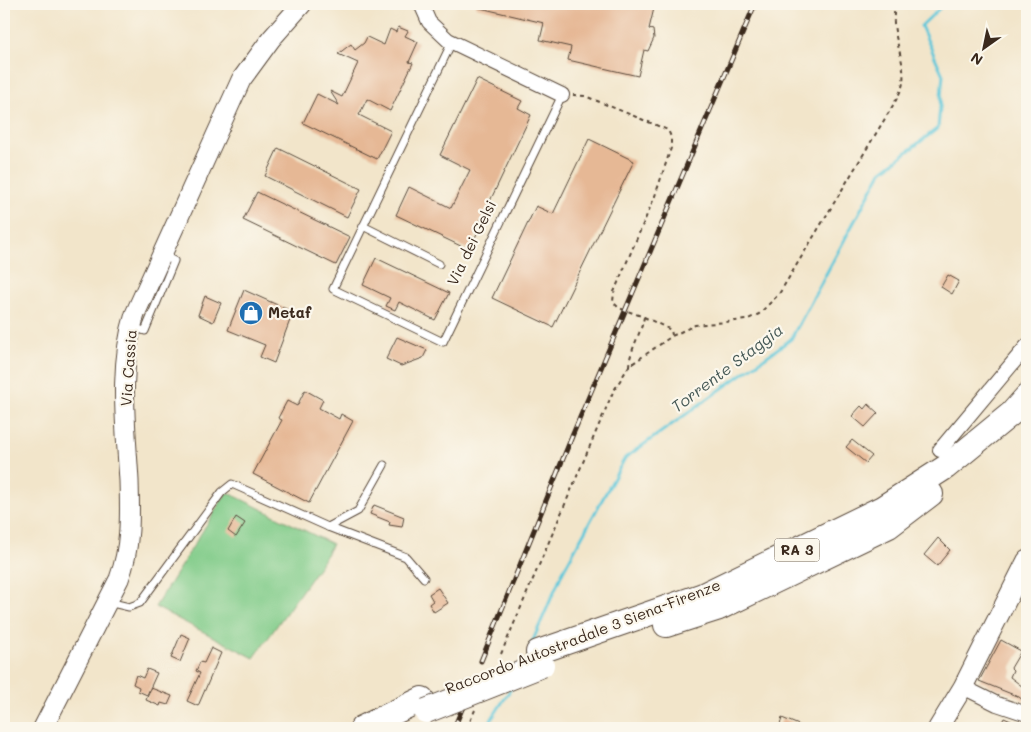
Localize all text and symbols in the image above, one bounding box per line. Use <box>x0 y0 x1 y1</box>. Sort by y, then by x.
north arrow <box>958 22 1008 72</box>
text: N <box>967 48 986 70</box>
street label: Via dei Gelsi <box>442 197 500 289</box>
shop icon: Metaf <box>238 300 264 326</box>
place label: Metaf <box>268 302 312 322</box>
water label: Torrente Staggia <box>667 319 787 417</box>
street label: Via Cassia <box>115 329 141 407</box>
road number: RA 3 <box>774 538 820 562</box>
street label: Raccordo Autostradale 3 Siena-Firenze <box>442 574 723 698</box>

